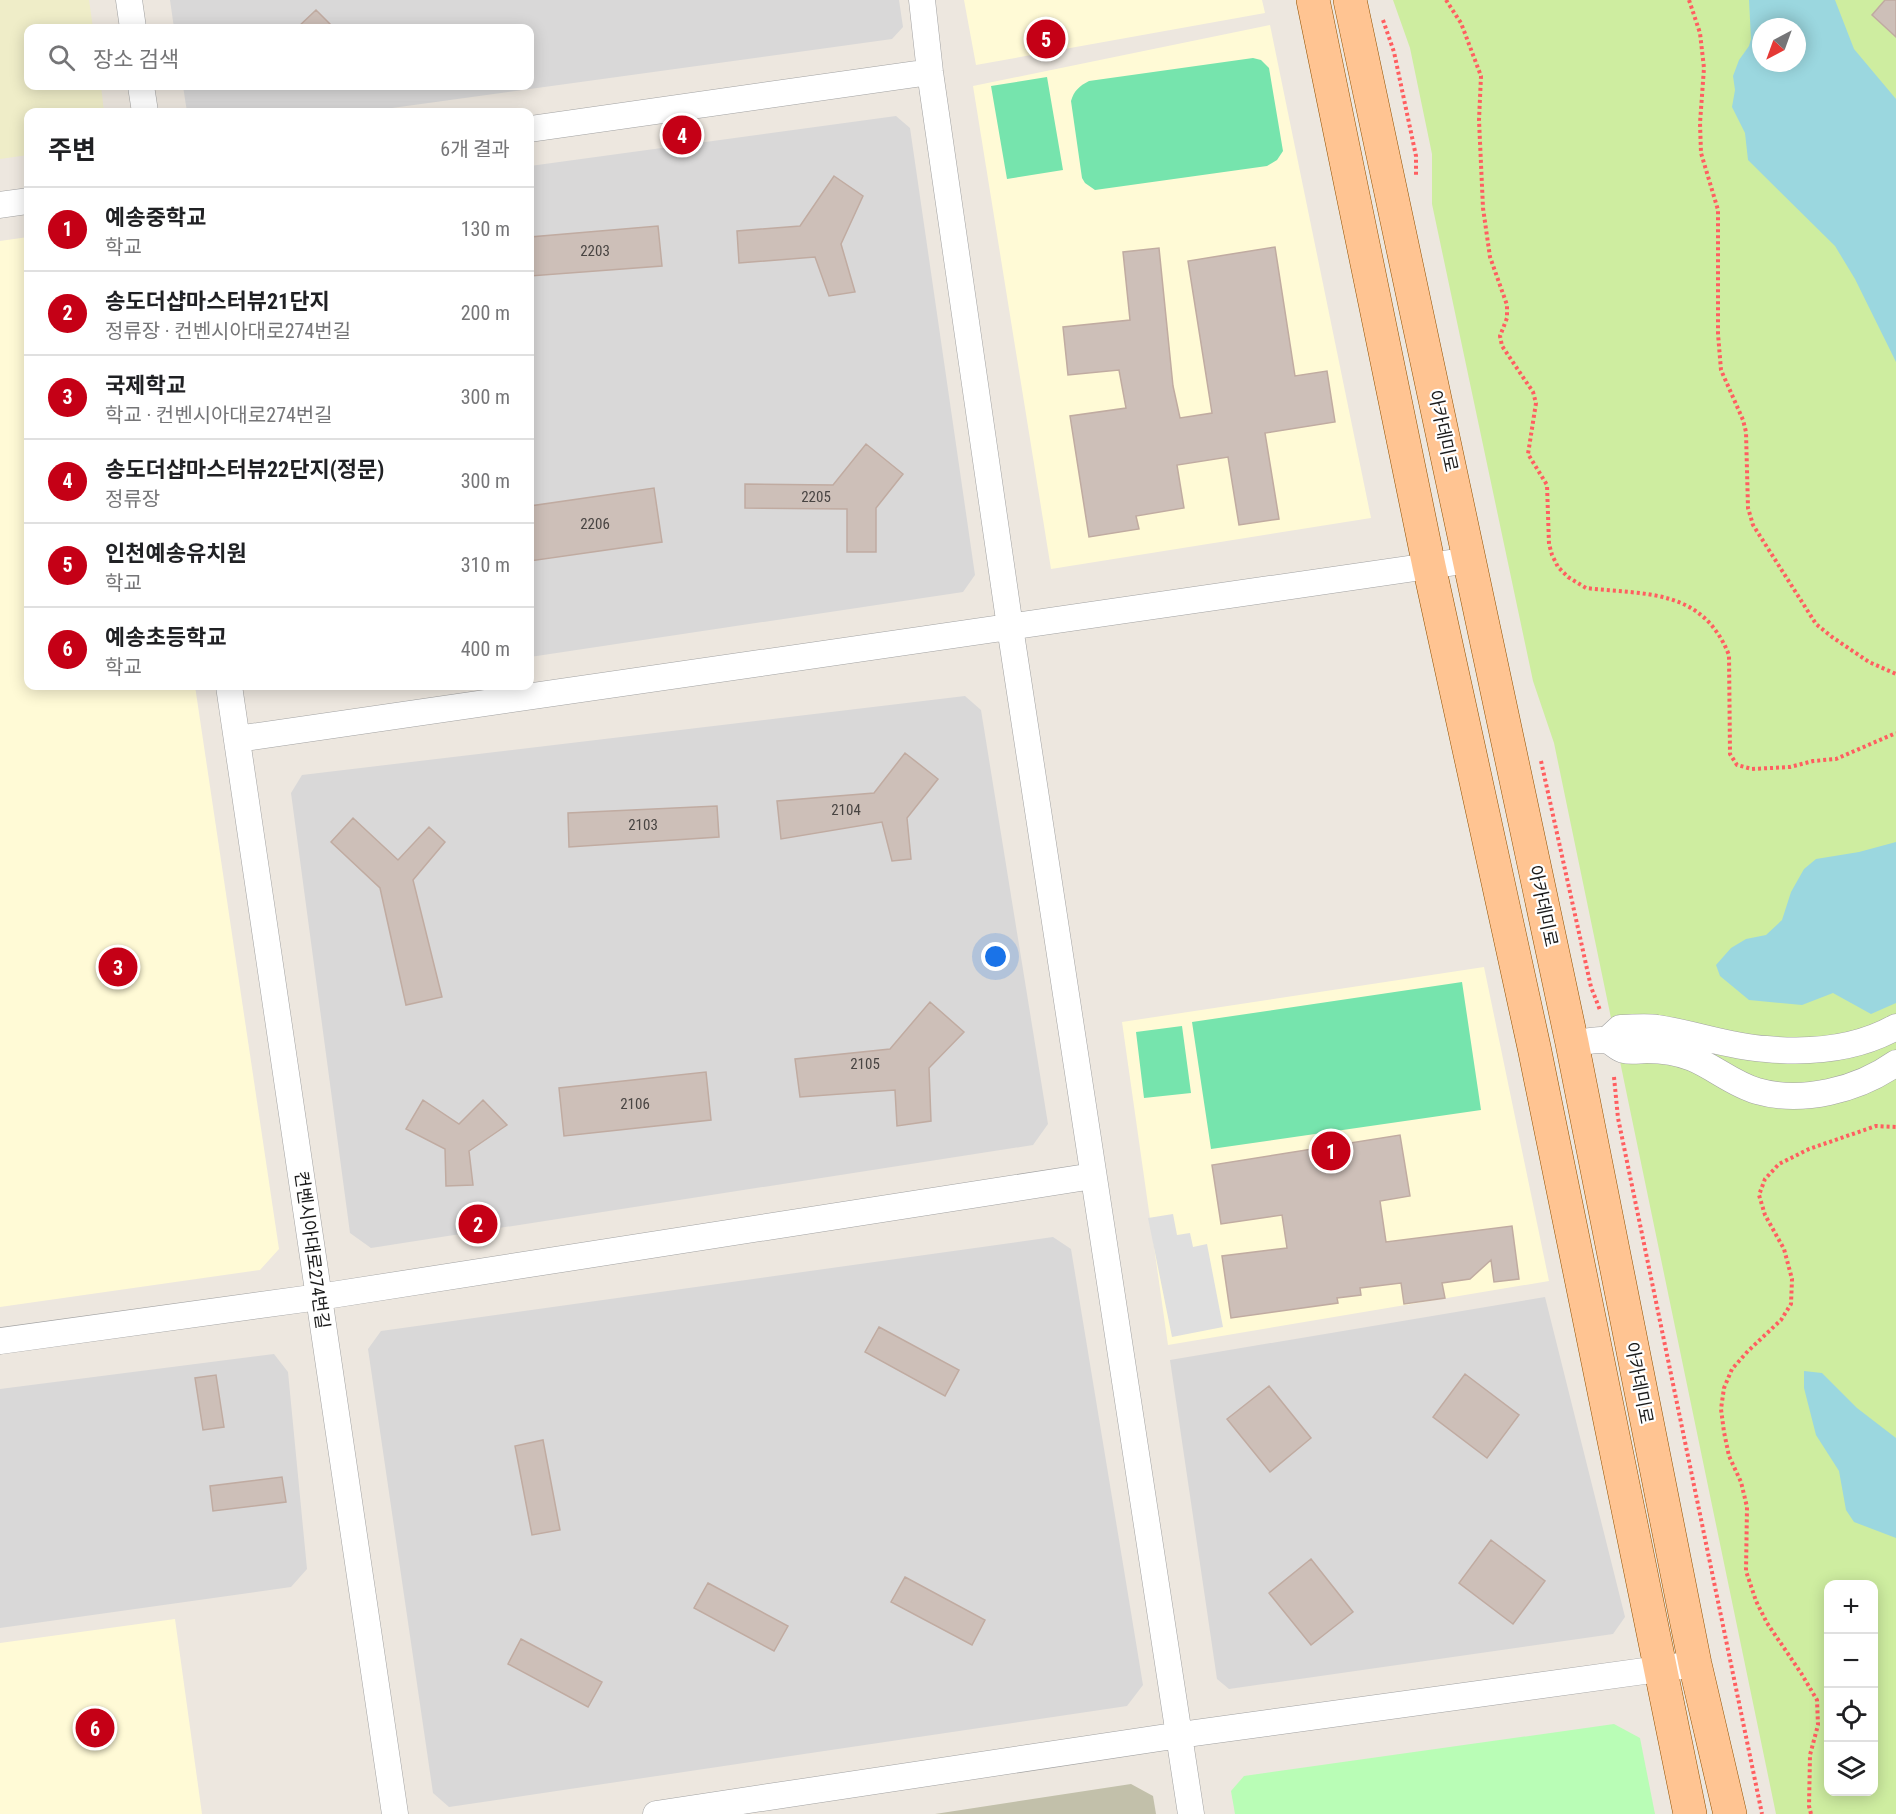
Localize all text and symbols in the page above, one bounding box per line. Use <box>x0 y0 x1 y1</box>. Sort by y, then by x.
pin: 5 <box>1026 16 1066 62</box>
north arrow <box>1752 18 1806 72</box>
search box <box>24 24 534 90</box>
icon: search <box>45 41 78 74</box>
text: 장소 검색 <box>93 47 179 72</box>
pin: 4 <box>662 112 702 158</box>
text: 주변 <box>48 135 96 165</box>
text: 6개 결과 <box>440 137 510 161</box>
text: 예송중학교 <box>105 205 206 230</box>
text: 1 <box>62 217 73 241</box>
text: 130 m <box>461 217 510 241</box>
text: 학교 <box>105 235 142 259</box>
house number: 2203 <box>580 242 610 260</box>
text: 송도더샵마스터뷰21단지 <box>105 289 330 314</box>
text: 2 <box>62 301 73 325</box>
text: 200 m <box>461 301 510 325</box>
text: 정류장 · 컨벤시아대로274번길 <box>105 319 351 343</box>
text: 국제학교 <box>105 373 186 398</box>
text: 3 <box>62 385 73 409</box>
text: 300 m <box>461 385 510 409</box>
street label: 아카데미로 <box>1425 388 1462 474</box>
text: 학교 · 컨벤시아대로274번길 <box>105 403 333 427</box>
text: 송도더샵마스터뷰22단지(정문) <box>105 457 384 482</box>
text: 4 <box>62 469 73 493</box>
text: 300 m <box>461 469 510 493</box>
text: 정류장 <box>105 487 160 511</box>
house number: 2205 <box>801 488 831 506</box>
house number: 2206 <box>580 515 610 533</box>
text: 인천예송유치원 <box>105 541 247 566</box>
text: 5 <box>62 553 73 577</box>
text: 310 m <box>461 553 510 577</box>
text: 학교 <box>105 571 142 595</box>
text: 예송초등학교 <box>105 625 226 650</box>
text: 6 <box>62 637 73 661</box>
text: 400 m <box>461 637 510 661</box>
text: 학교 <box>105 655 142 679</box>
house number: 2104 <box>831 801 861 819</box>
house number: 2103 <box>628 816 658 834</box>
street label: 아카데미로 <box>1525 863 1562 949</box>
your location <box>981 942 1010 971</box>
pin: 3 <box>98 944 138 990</box>
house number: 2105 <box>850 1055 880 1073</box>
house number: 2106 <box>620 1095 650 1113</box>
pin: 1 <box>1312 1128 1350 1174</box>
street label: 컨벤시아대로274번길 <box>291 1170 334 1330</box>
pin: 2 <box>458 1202 498 1246</box>
street label: 아카데미로 <box>1621 1340 1658 1426</box>
map controls <box>1824 1580 1878 1796</box>
button: + <box>1824 1580 1878 1634</box>
button: − <box>1824 1634 1878 1688</box>
button: locate <box>1824 1688 1878 1742</box>
pin: 6 <box>76 1706 115 1750</box>
button: layers <box>1824 1742 1878 1796</box>

